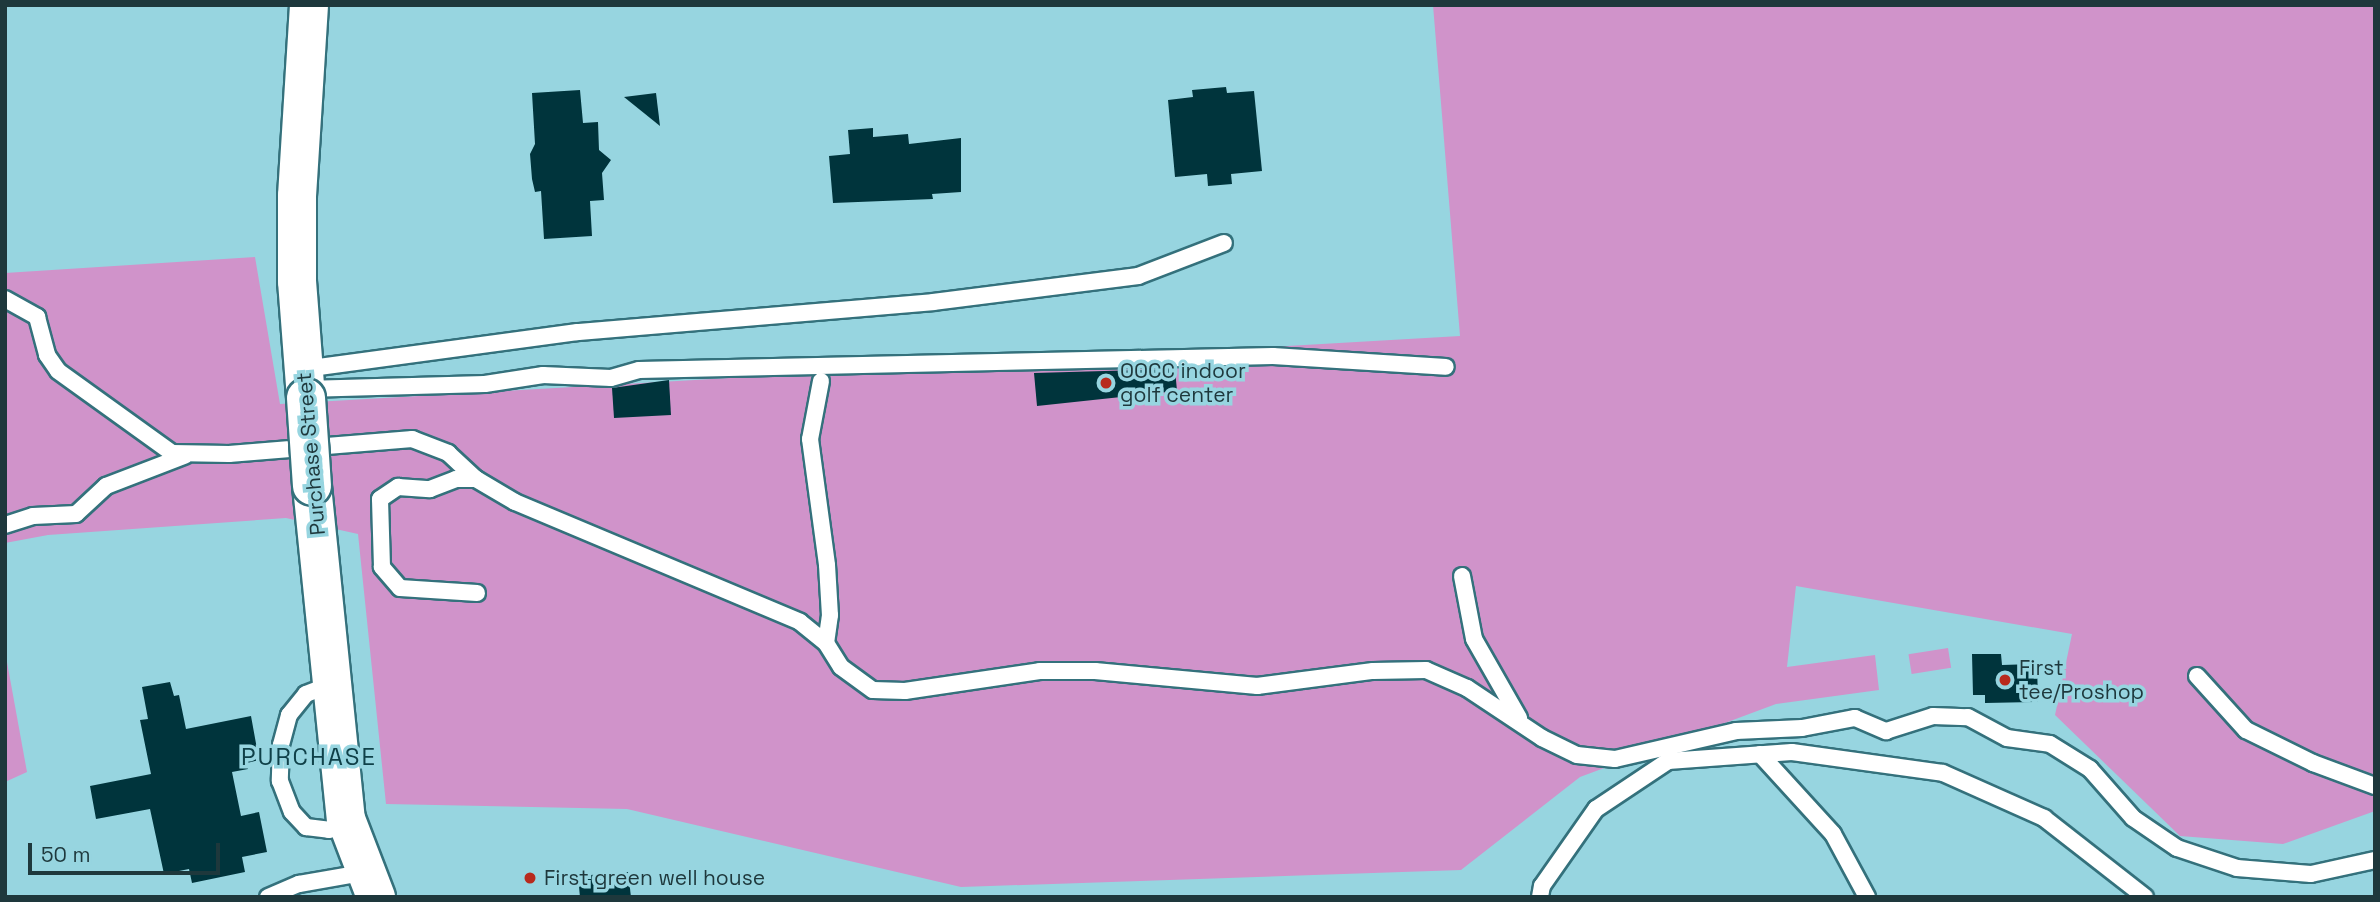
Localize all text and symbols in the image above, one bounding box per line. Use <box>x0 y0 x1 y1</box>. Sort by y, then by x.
place label: OOCC indoor golf center <box>1120 358 1246 408</box>
street label: Purchase Street <box>291 371 331 537</box>
marker: OOCC indoor golf center <box>1098 375 1114 391</box>
place label: First tee/Proshop <box>2019 655 2144 705</box>
marker: First tee/Proshop <box>1997 672 2013 688</box>
district label: PURCHASE <box>242 743 376 771</box>
scale bar <box>32 828 224 872</box>
text: 50 m <box>41 841 91 868</box>
place label: First green well house <box>544 865 765 891</box>
marker: First green well house <box>522 870 538 886</box>

